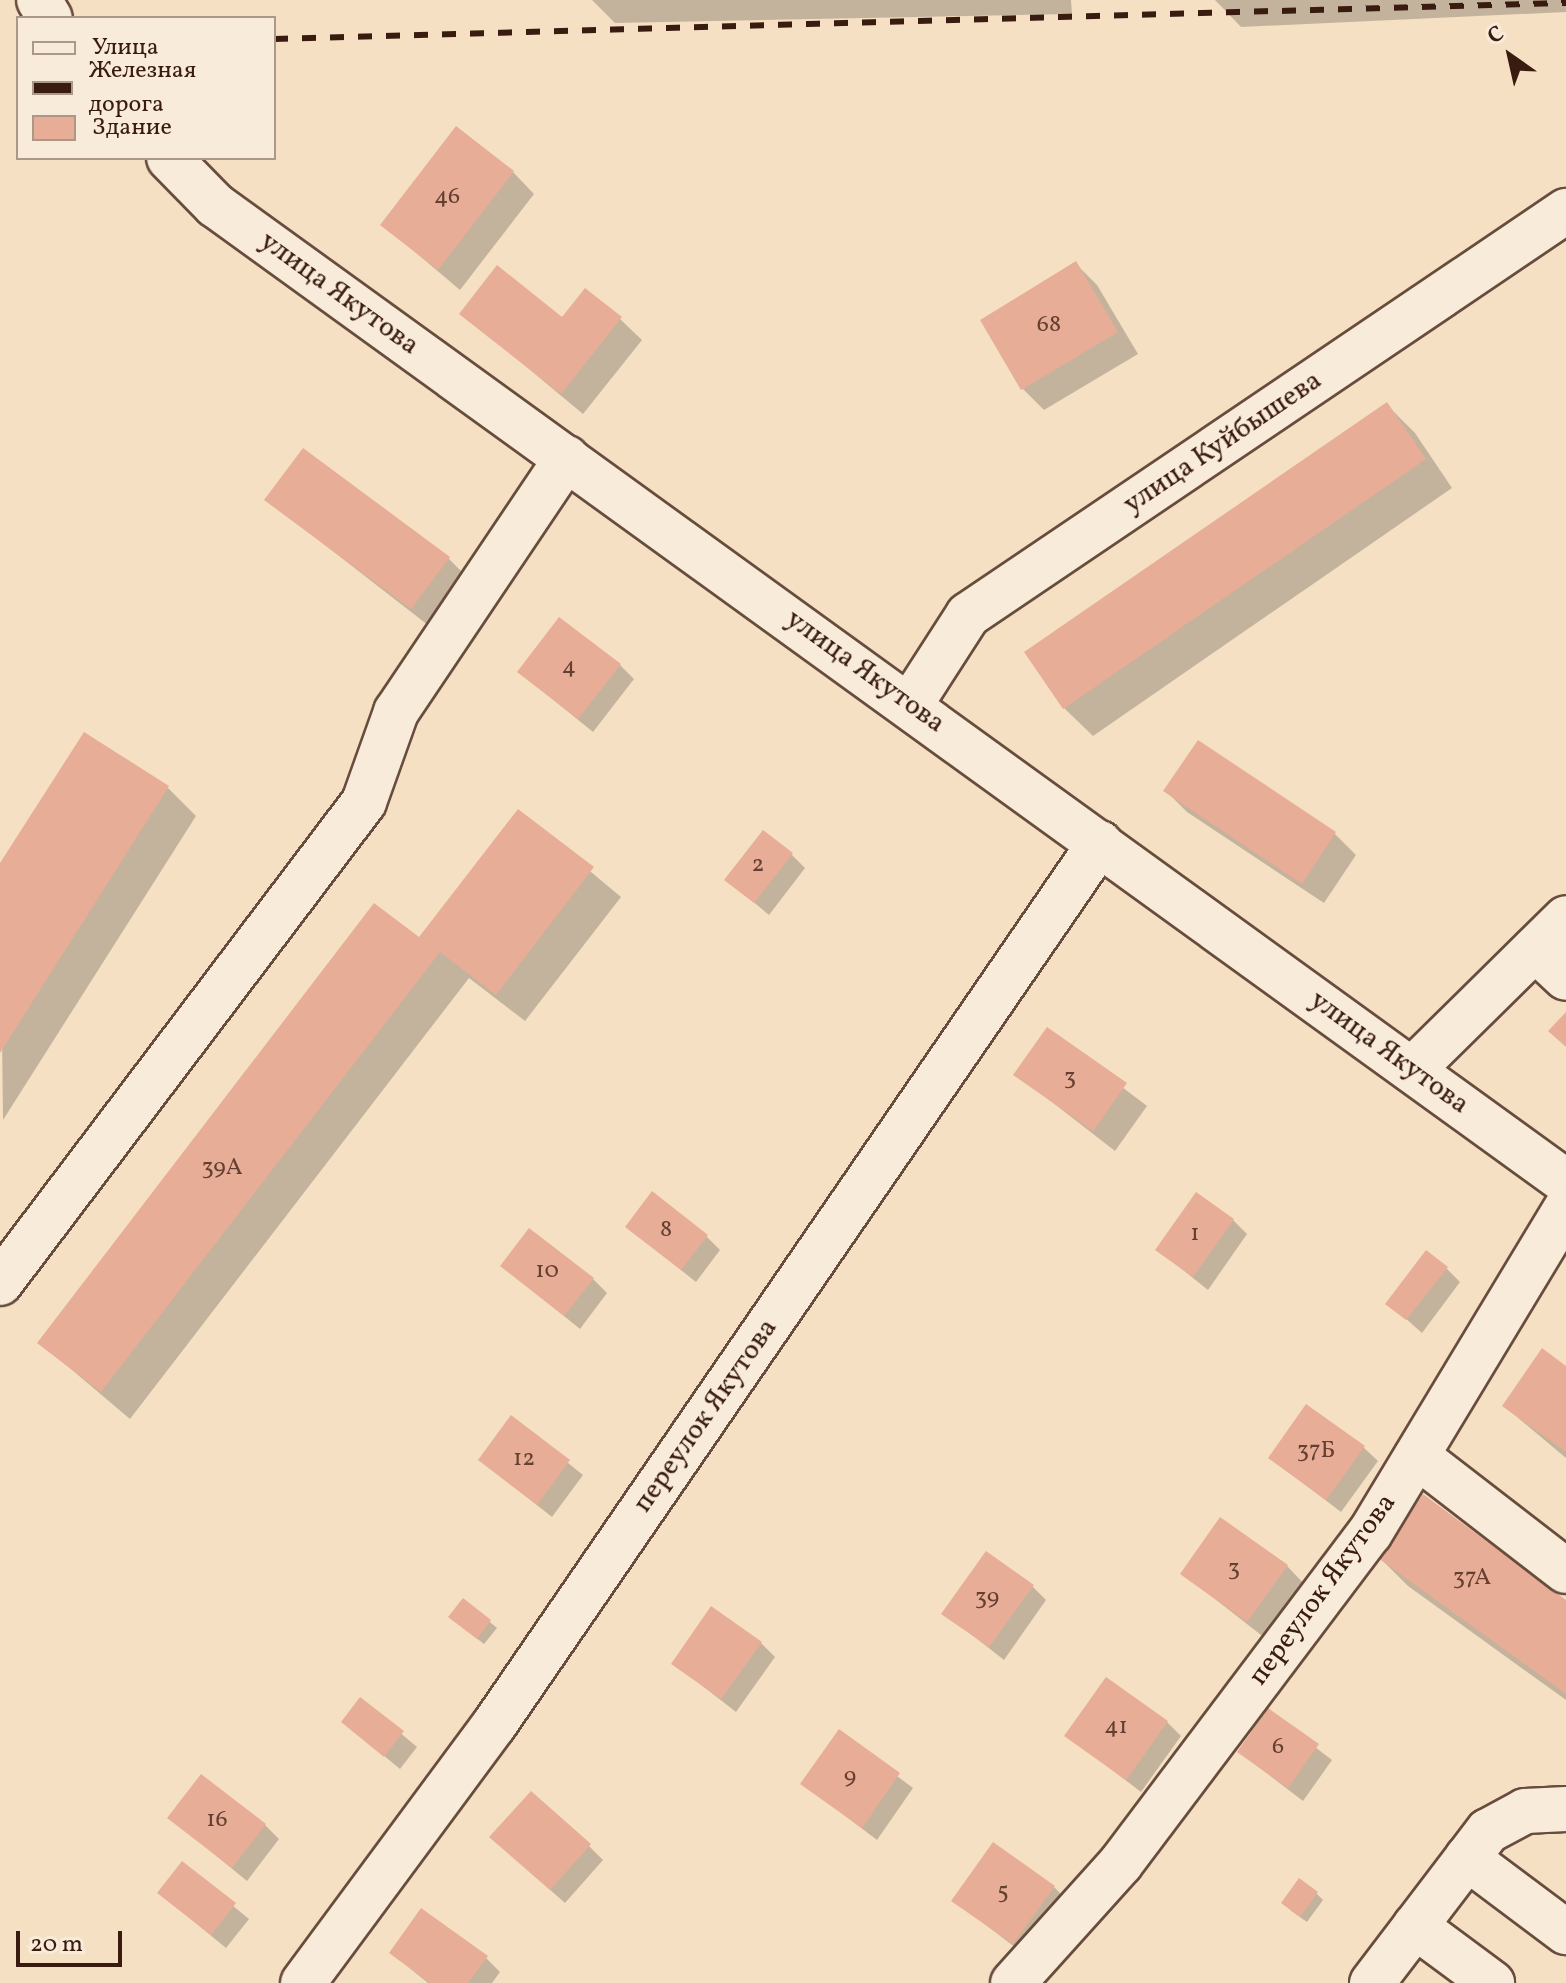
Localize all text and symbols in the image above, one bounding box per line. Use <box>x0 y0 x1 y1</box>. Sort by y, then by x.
legend <box>16 16 276 160</box>
north arrow <box>1470 16 1550 96</box>
text: С <box>1482 19 1511 52</box>
text: Улица <box>92 31 159 65</box>
text: Железная дорога <box>89 54 196 122</box>
text: Здание <box>92 111 172 145</box>
house number: 46 <box>434 184 460 212</box>
street label: улица Якутова <box>253 225 425 363</box>
house number: 68 <box>1037 312 1061 340</box>
street label: улица Куйбышева <box>1117 364 1329 522</box>
street label: улица Якутова <box>779 603 951 741</box>
house number: 4 <box>562 654 576 682</box>
house number: 2 <box>752 852 764 880</box>
street label: улица Якутова <box>1303 984 1475 1122</box>
house number: 3 <box>1064 1065 1076 1093</box>
house number: 39А <box>201 1155 243 1183</box>
house number: 8 <box>660 1217 672 1245</box>
house number: 1 <box>1190 1221 1200 1249</box>
house number: 10 <box>535 1258 559 1286</box>
street label: переулок Якутова <box>627 1313 785 1519</box>
house number: 37Б <box>1297 1438 1335 1466</box>
house number: 12 <box>513 1446 535 1474</box>
street label: переулок Якутова <box>1242 1488 1404 1692</box>
house number: 3 <box>1228 1556 1240 1584</box>
house number: 37А <box>1453 1565 1491 1593</box>
house number: 39 <box>975 1585 999 1613</box>
house number: 41 <box>1104 1714 1128 1742</box>
house number: 6 <box>1272 1734 1284 1762</box>
house number: 9 <box>844 1764 856 1792</box>
house number: 16 <box>206 1807 228 1835</box>
house number: 5 <box>997 1879 1009 1907</box>
scale bar <box>20 1915 126 1965</box>
text: 20 m <box>30 1928 83 1962</box>

